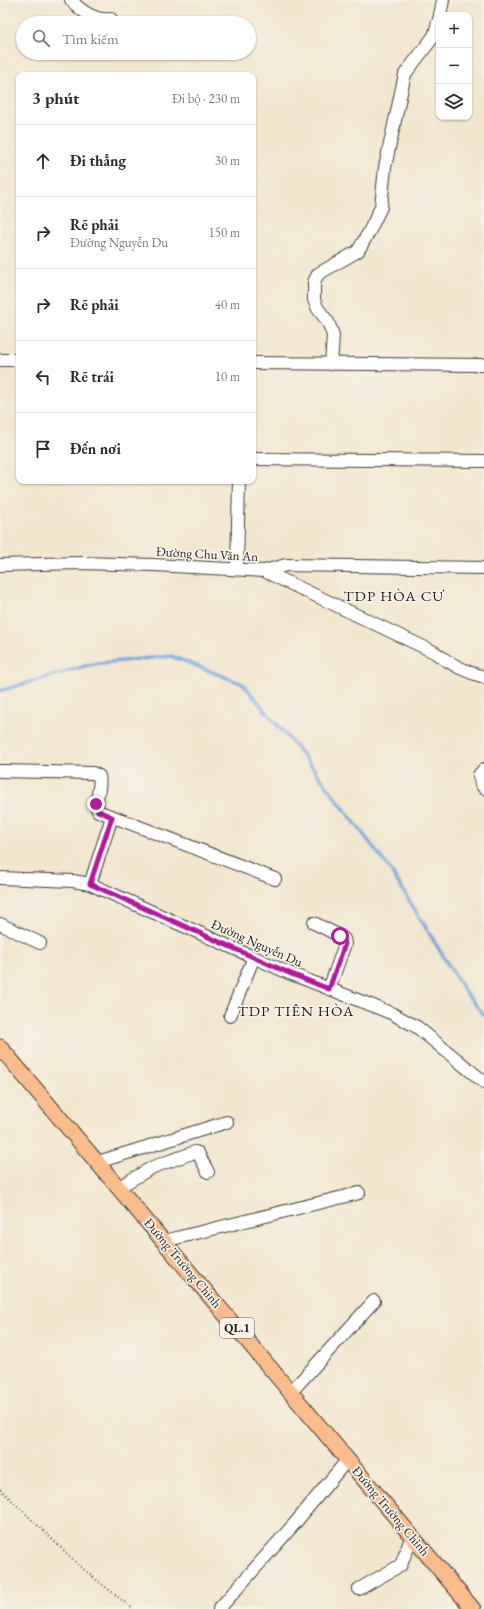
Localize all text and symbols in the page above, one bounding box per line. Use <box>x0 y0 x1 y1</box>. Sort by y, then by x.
map controls <box>436 12 472 120</box>
button: + <box>436 12 472 48</box>
search box <box>16 16 256 60</box>
icon: search <box>30 27 52 49</box>
text: Tìm kiếm <box>62 29 119 48</box>
button: − <box>436 48 472 84</box>
button: layers <box>436 84 472 120</box>
text: 3 phút <box>32 87 79 109</box>
text: Đi bộ · 230 m <box>172 90 240 107</box>
icon: ahead <box>32 150 54 172</box>
text: Đi thẳng <box>70 151 126 170</box>
text: 30 m <box>215 152 240 169</box>
text: Rẽ phải <box>70 215 119 234</box>
icon: right <box>32 222 54 244</box>
text: 150 m <box>209 224 240 241</box>
text: Đường Nguyễn Du <box>70 234 168 251</box>
icon: right <box>32 294 54 316</box>
text: Rẽ phải <box>70 295 119 314</box>
text: 40 m <box>215 296 240 313</box>
icon: left <box>32 366 54 388</box>
text: Rẽ trái <box>70 367 114 386</box>
text: 10 m <box>215 368 240 385</box>
icon: arrive <box>32 438 54 460</box>
text: Đến nơi <box>70 439 121 458</box>
street label: Đường Chu Văn An <box>156 543 259 565</box>
district label: TDP HÒA CƯ <box>344 586 444 605</box>
route end <box>87 795 105 813</box>
street label: Đường Nguyễn Du <box>209 915 305 971</box>
route start <box>331 927 349 945</box>
district label: TDP TIÊN HÒA <box>238 1001 354 1020</box>
street label: Đường Trường Chinh <box>140 1215 226 1312</box>
road number: QL.1 <box>220 1318 254 1338</box>
street label: Đường Trường Chinh <box>348 1463 434 1560</box>

